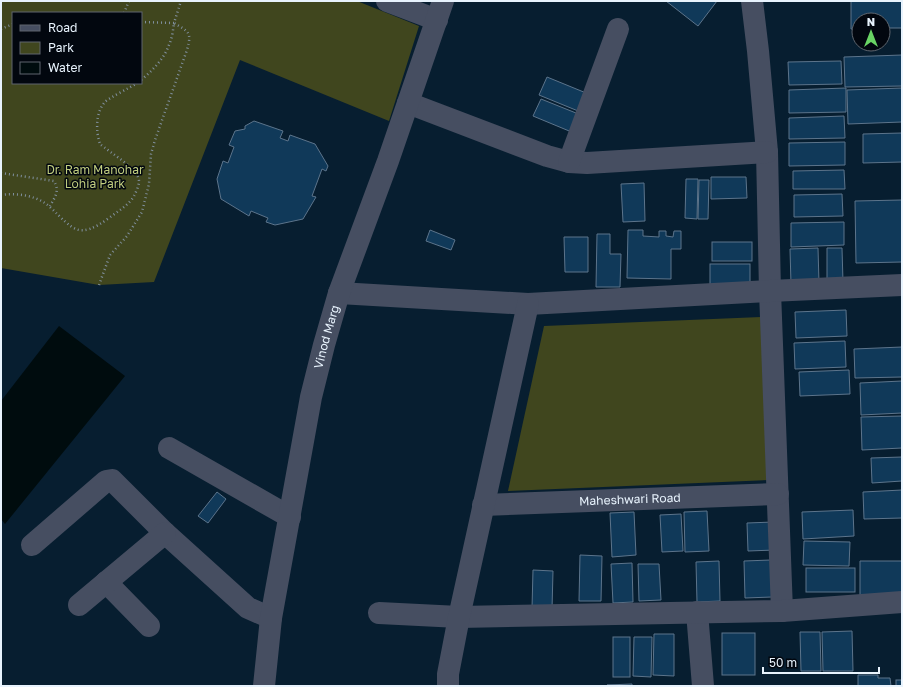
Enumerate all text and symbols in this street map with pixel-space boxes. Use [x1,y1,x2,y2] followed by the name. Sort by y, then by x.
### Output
[12,12,142,84] legend
[851,12,891,52] north arrow
[867,15,875,28] text: N
[48,20,77,35] text: Road
[48,40,74,55] text: Park
[48,60,82,75] text: Water
[46,162,144,191] park label: Dr. Ram Manohar Lohia Park
[310,303,342,370] street label: Vinod Marg
[579,490,681,508] street label: Maheshwari Road
[763,649,879,675] scale bar
[769,655,797,670] text: 50 m

